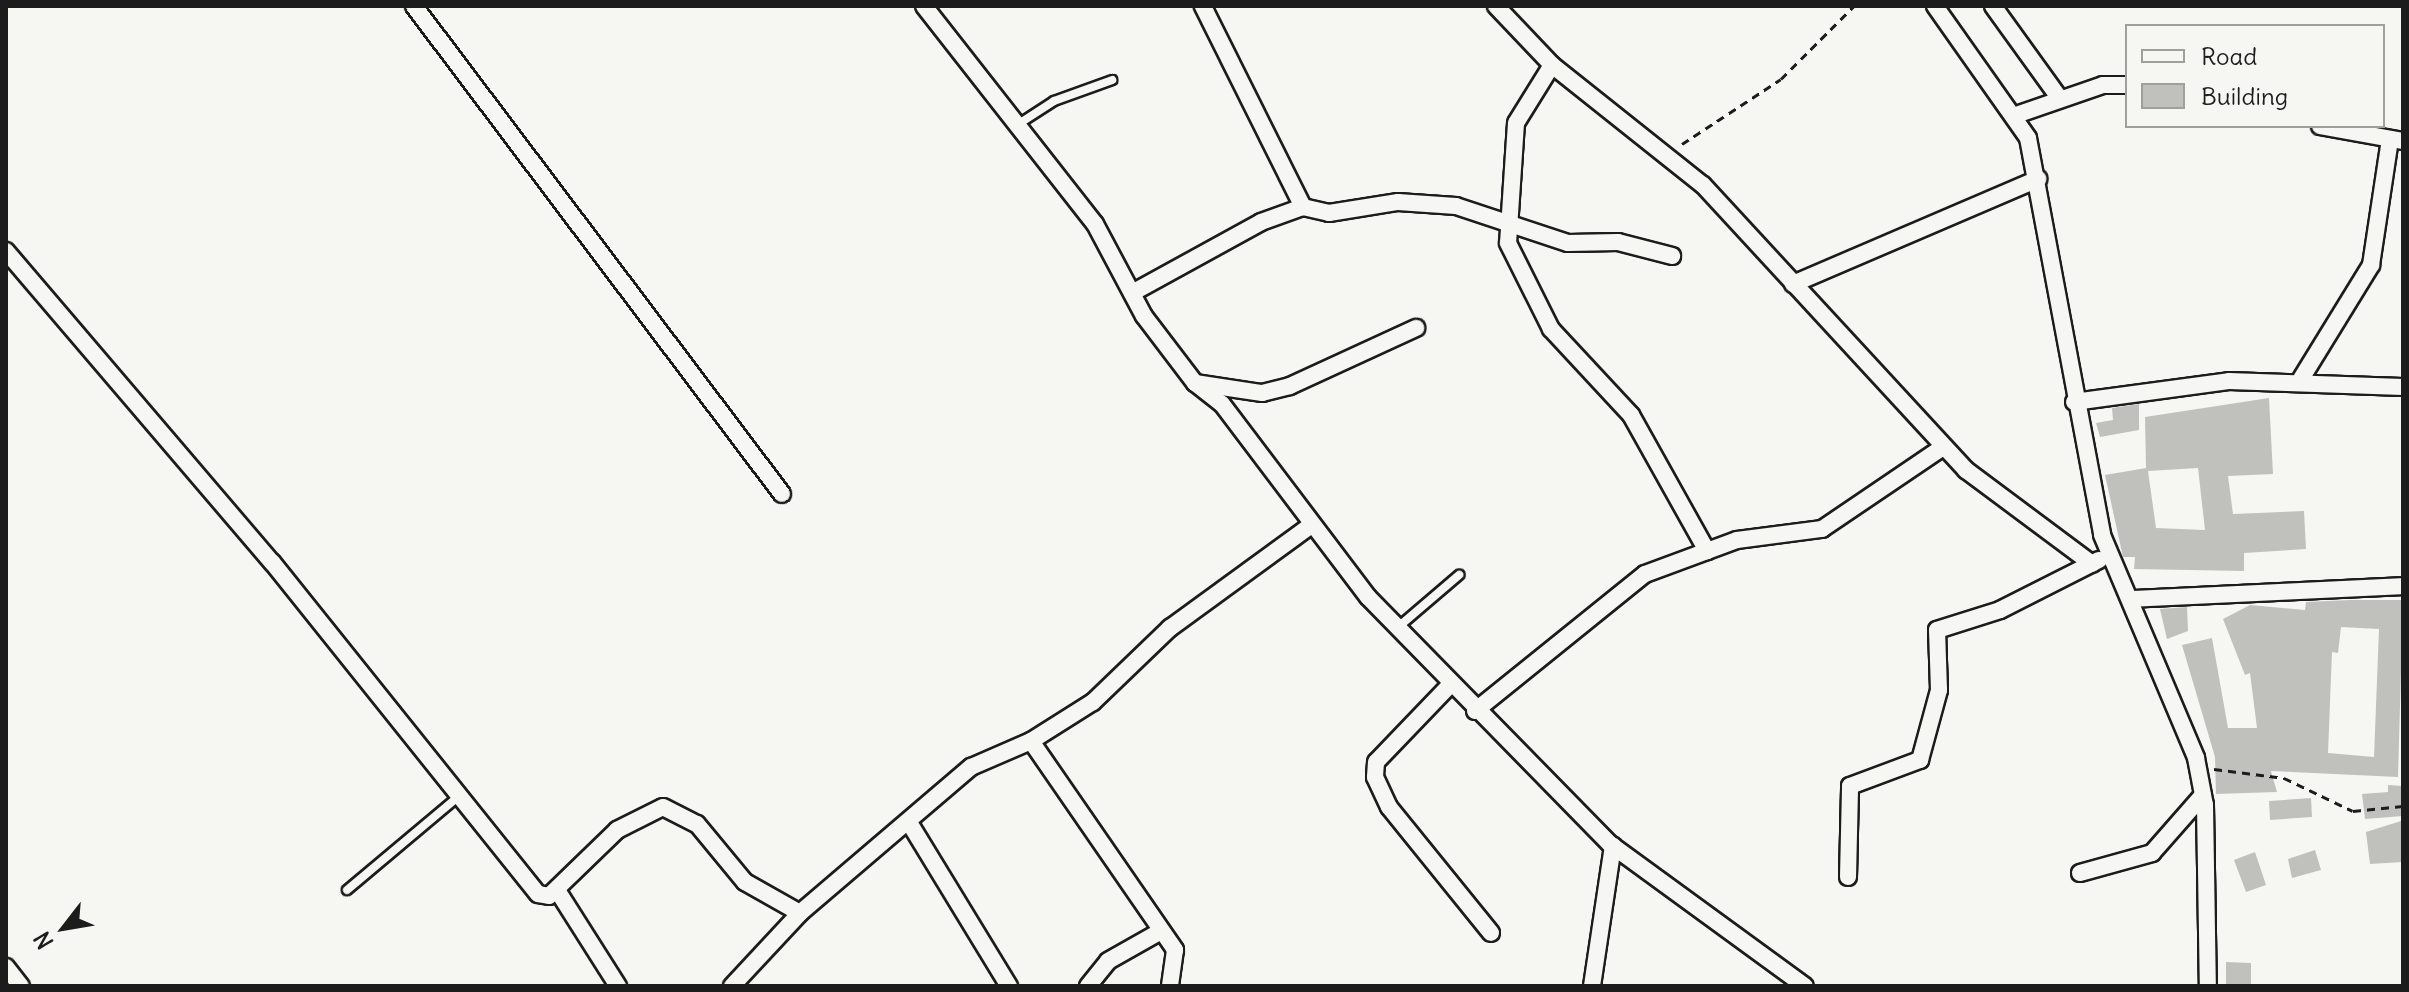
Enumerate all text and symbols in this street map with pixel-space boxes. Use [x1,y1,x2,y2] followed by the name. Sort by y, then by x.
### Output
[2125,24,2385,128] legend
[2201,41,2257,71] text: Road
[2201,81,2288,111] text: Building
[24,888,104,968] north arrow
[28,927,59,954] text: N

